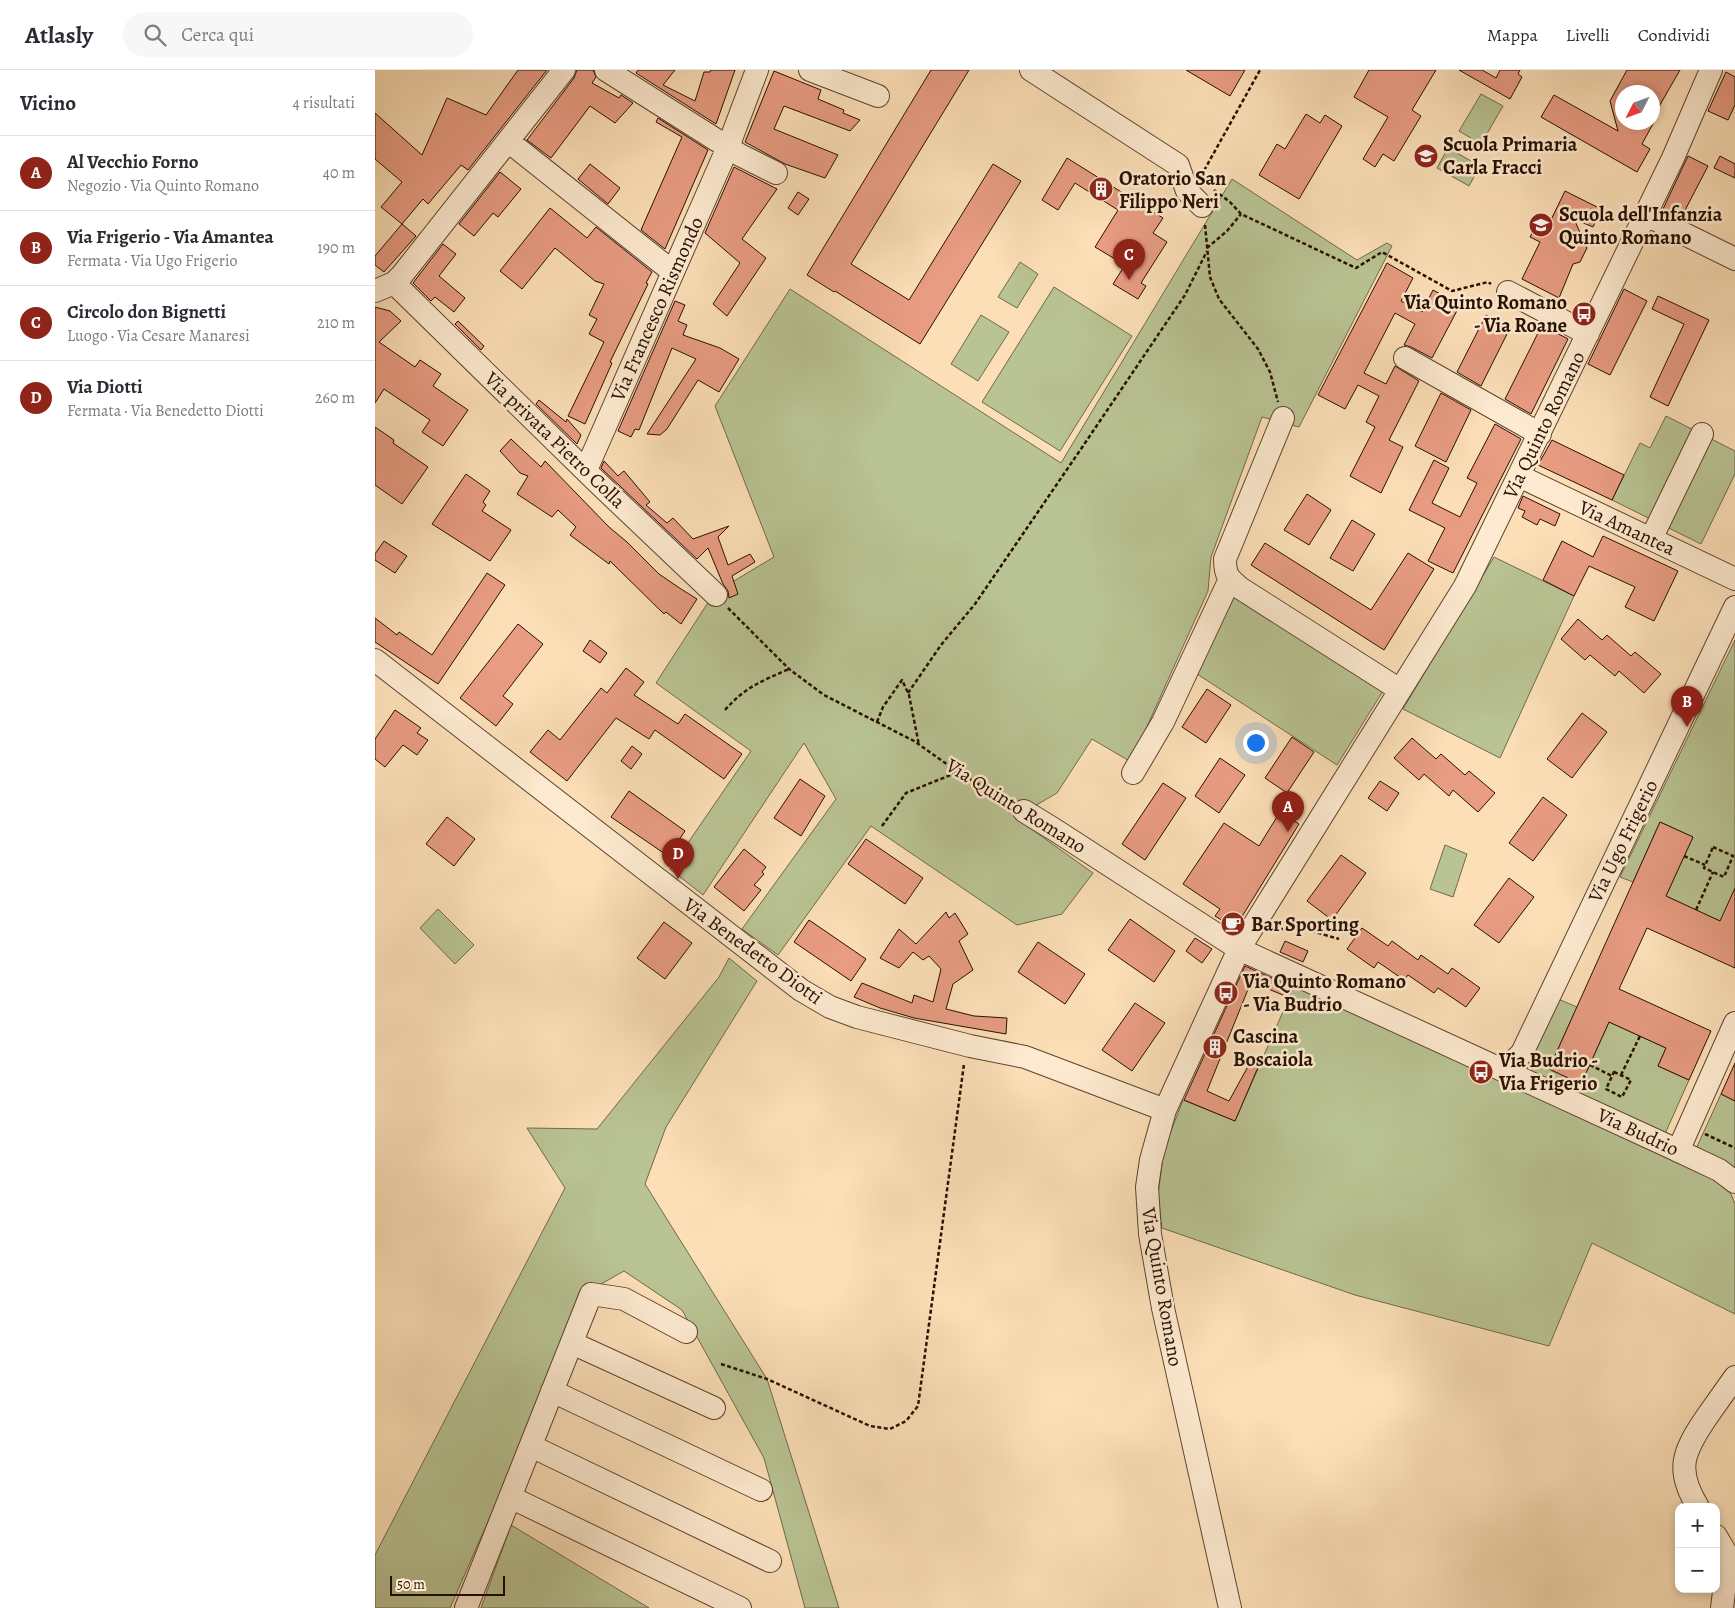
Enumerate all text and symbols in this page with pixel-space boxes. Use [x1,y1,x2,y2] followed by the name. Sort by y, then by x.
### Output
[123,12,473,57] search box
[25,19,93,51] text: Atlasly
[141,21,169,49] icon: search
[181,22,254,48] text: Cerca qui
[1487,23,1538,47] text: Mappa
[1566,23,1610,47] text: Livelli
[1638,23,1710,47] text: Condividi
[1615,85,1660,130] north arrow
[20,89,76,117] text: Vicino
[292,92,355,114] text: 4 risultati
[1443,131,1578,181] place label: Scuola Primaria Carla Fracci
[1413,143,1439,169] school or university icon: Scuola Primaria Carla Fracci
[67,149,199,175] text: Al Vecchio Forno
[31,162,41,184] text: A
[323,162,355,184] text: 40 m
[1119,165,1226,215] place label: Oratorio San Filippo Neri
[67,175,259,197] text: Negozio · Via Quinto Romano
[1088,176,1114,202] building icon: Oratorio San Filippo Neri
[1559,201,1723,251] place label: Scuola dell'Infanzia Quinto Romano
[1528,212,1554,238] school or university icon: Scuola dell'Infanzia Quinto Romano
[604,213,710,406] street label: Via Francesco Rismondo
[67,224,274,250] text: Via Frigerio - Via Amantea
[31,237,41,259] text: B
[317,237,355,259] text: 190 m
[1113,239,1145,280] pin: C
[67,250,237,272] text: Fermata · Via Ugo Frigerio
[1403,289,1567,339] place label: Via Quinto Romano - Via Roane
[67,299,226,325] text: Circolo don Bignetti
[1571,301,1597,327] bus stop icon: Via Quinto Romano - Via Roane
[31,312,41,334] text: C
[317,312,355,334] text: 210 m
[67,325,250,347] text: Luogo · Via Cesare Manaresi
[1496,347,1591,504] street label: Via Quinto Romano
[478,365,632,515] street label: Via privata Pietro Colla
[67,374,143,400] text: Via Diotti
[30,387,42,409] text: D
[315,387,355,409] text: 260 m
[67,400,264,422] text: Fermata · Via Benedetto Diotti
[1574,493,1680,562] street label: Via Amantea
[1671,686,1703,727] pin: B
[1243,730,1269,756] your location
[940,751,1091,860] street label: Via Quinto Romano
[1581,775,1664,908] street label: Via Ugo Frigerio
[1272,791,1304,832] pin: A
[662,838,694,879] pin: D
[677,891,828,1011] street label: Via Benedetto Diotti
[1220,911,1246,937] cafe icon: Bar Sporting
[1251,911,1360,938] place label: Bar Sporting
[1242,968,1406,1018] place label: Via Quinto Romano - Via Budrio
[1213,980,1239,1006] bus stop icon: Via Quinto Romano - Via Budrio
[1233,1023,1313,1073] place label: Cascina Boscaiola
[1202,1034,1228,1060] building icon: Cascina Boscaiola
[1498,1047,1598,1097] place label: Via Budrio - Via Frigerio
[1468,1059,1494,1085] bus stop icon: Via Budrio - Via Frigerio
[1592,1101,1683,1163] street label: Via Budrio
[1135,1205,1189,1368] street label: Via Quinto Romano
[1675,1503,1720,1593] map controls
[1675,1503,1720,1548] button: +
[1675,1548,1720,1593] button: −
[390,1573,505,1596] scale bar
[397,1575,425,1594] text: 50 m

